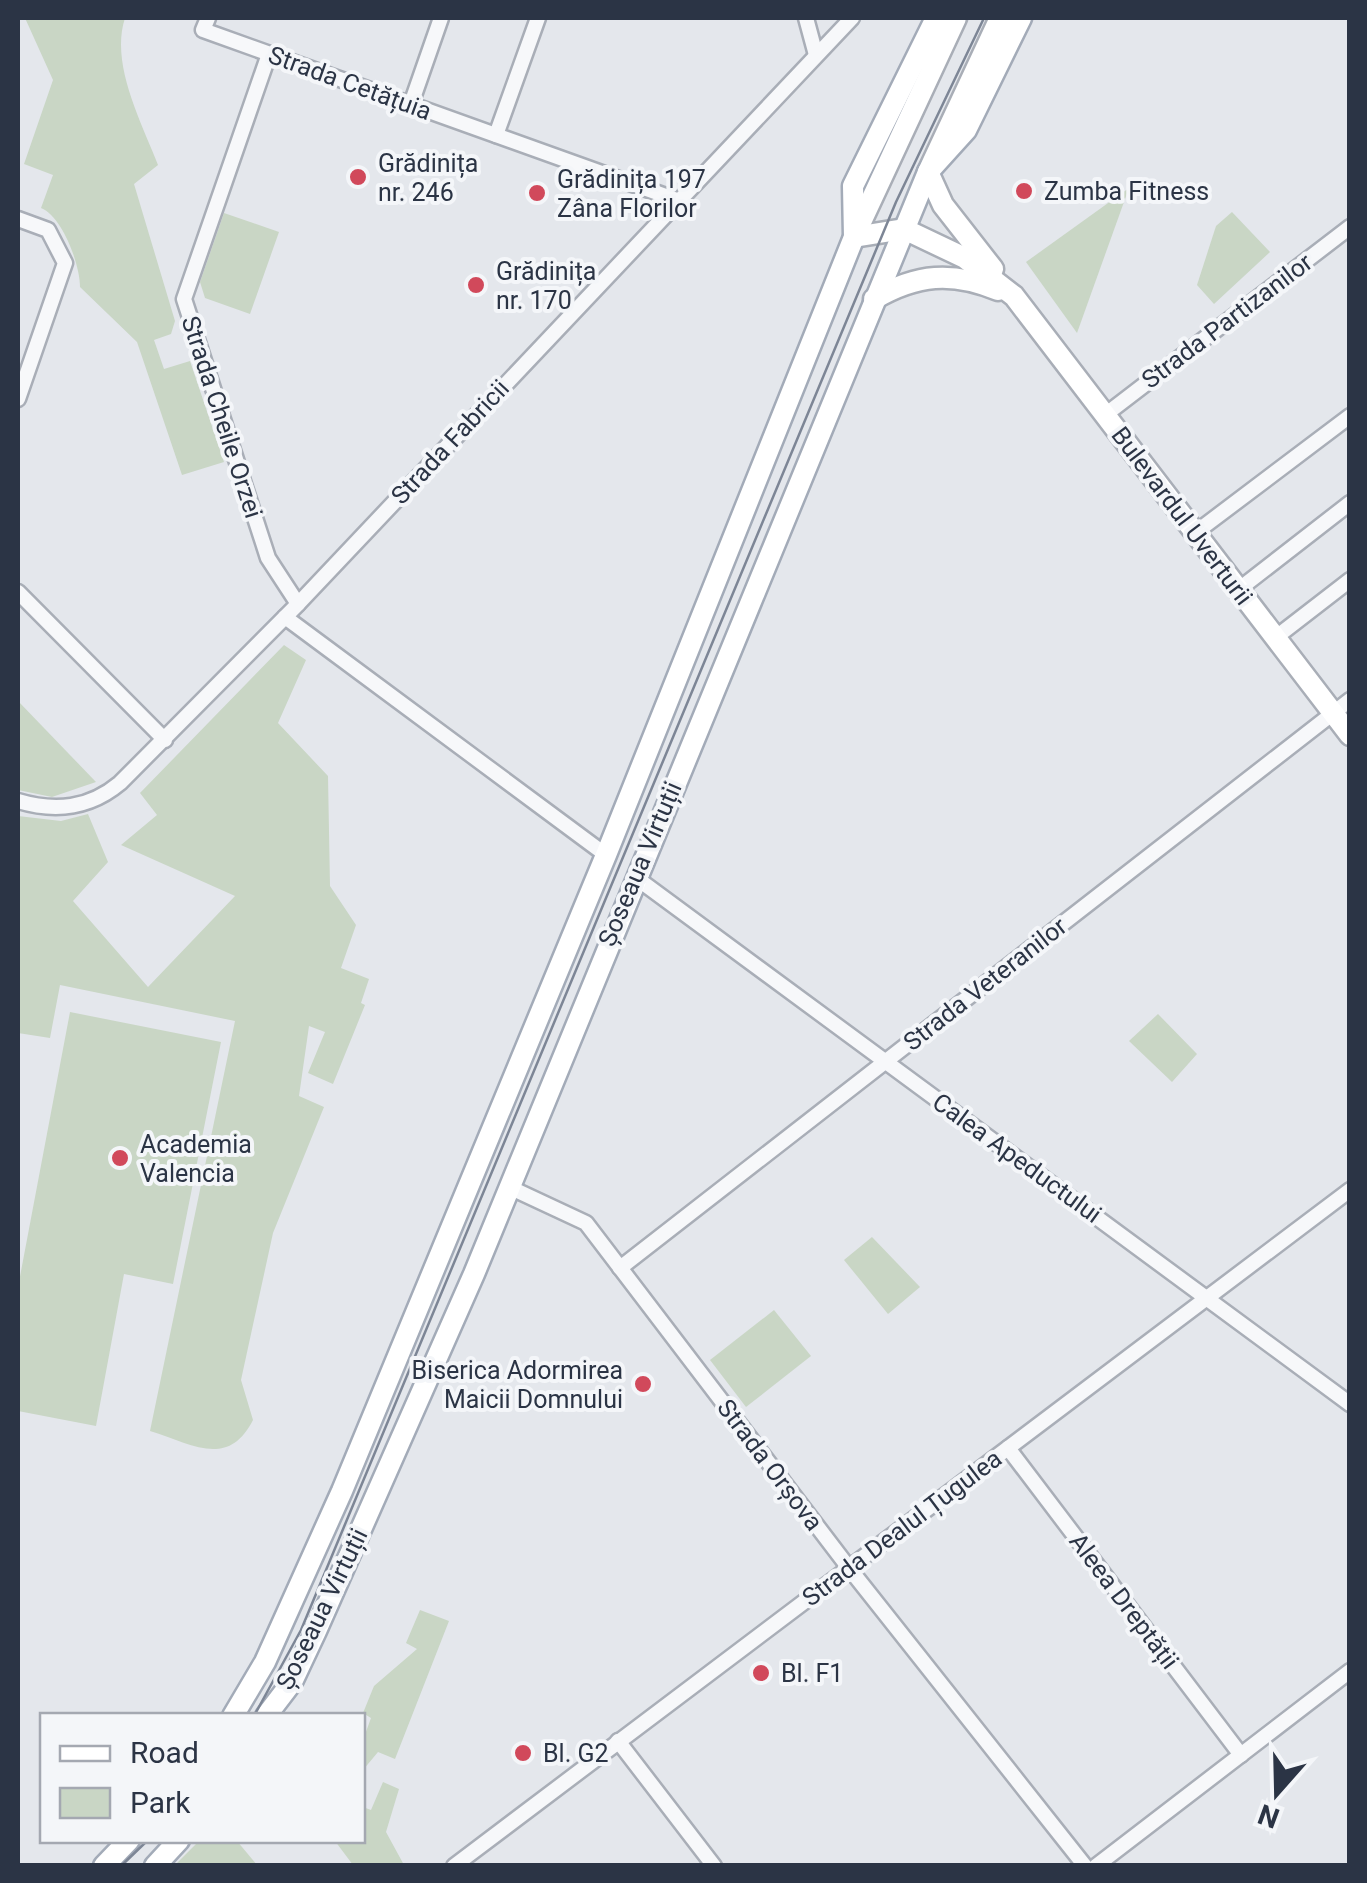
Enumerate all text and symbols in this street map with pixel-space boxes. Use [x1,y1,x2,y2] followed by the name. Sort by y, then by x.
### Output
[264,40,436,127] street label: Strada Cetățuia
[378,149,478,207] place label: Grădinița nr. 246
[557,165,706,223] place label: Grădinița 197 Zâna Florilor
[347,166,369,188] marker: Grădinița nr. 246
[1044,177,1209,206] place label: Zumba Fitness
[1013,180,1035,202] marker: Zumba Fitness
[526,182,548,204] marker: Grădinița 197 Zâna Florilor
[1136,247,1318,395] street label: Strada Partizanilor
[496,257,596,315] place label: Grădinița nr. 170
[465,274,487,296] marker: Grădinița nr. 170
[176,312,268,522] street label: Strada Cheile Orzei
[385,374,515,510] street label: Strada Fabricii
[1106,421,1258,611] street label: Bulevardul Uverturii
[592,777,689,951] street label: Șoseaua Virtuții
[898,911,1073,1057] street label: Strada Veteranilor
[927,1087,1107,1229] street label: Calea Apeductului
[140,1130,252,1188] place label: Academia Valencia
[109,1147,131,1169] marker: Academia Valencia
[412,1356,623,1414] place label: Biserica Adormirea Maicii Domnului
[632,1373,654,1395] marker: Biserica Adormirea Maicii Domnului
[710,1394,829,1537] street label: Strada Orșova
[797,1444,1008,1613] street label: Strada Dealul Țugulea
[270,1524,374,1695] street label: Șoseaua Virtuții
[1063,1527,1185,1675] street label: Aleea Dreptății
[781,1659,843,1688] place label: Bl. F1
[750,1662,772,1684] marker: Bl. F1
[40,1713,365,1843] legend
[130,1735,199,1770] text: Road
[543,1739,609,1768] place label: Bl. G2
[512,1742,534,1764] marker: Bl. G2
[1227,1743,1327,1843] north arrow
[130,1785,191,1820] text: Park
[1254,1797,1284,1835] text: N

